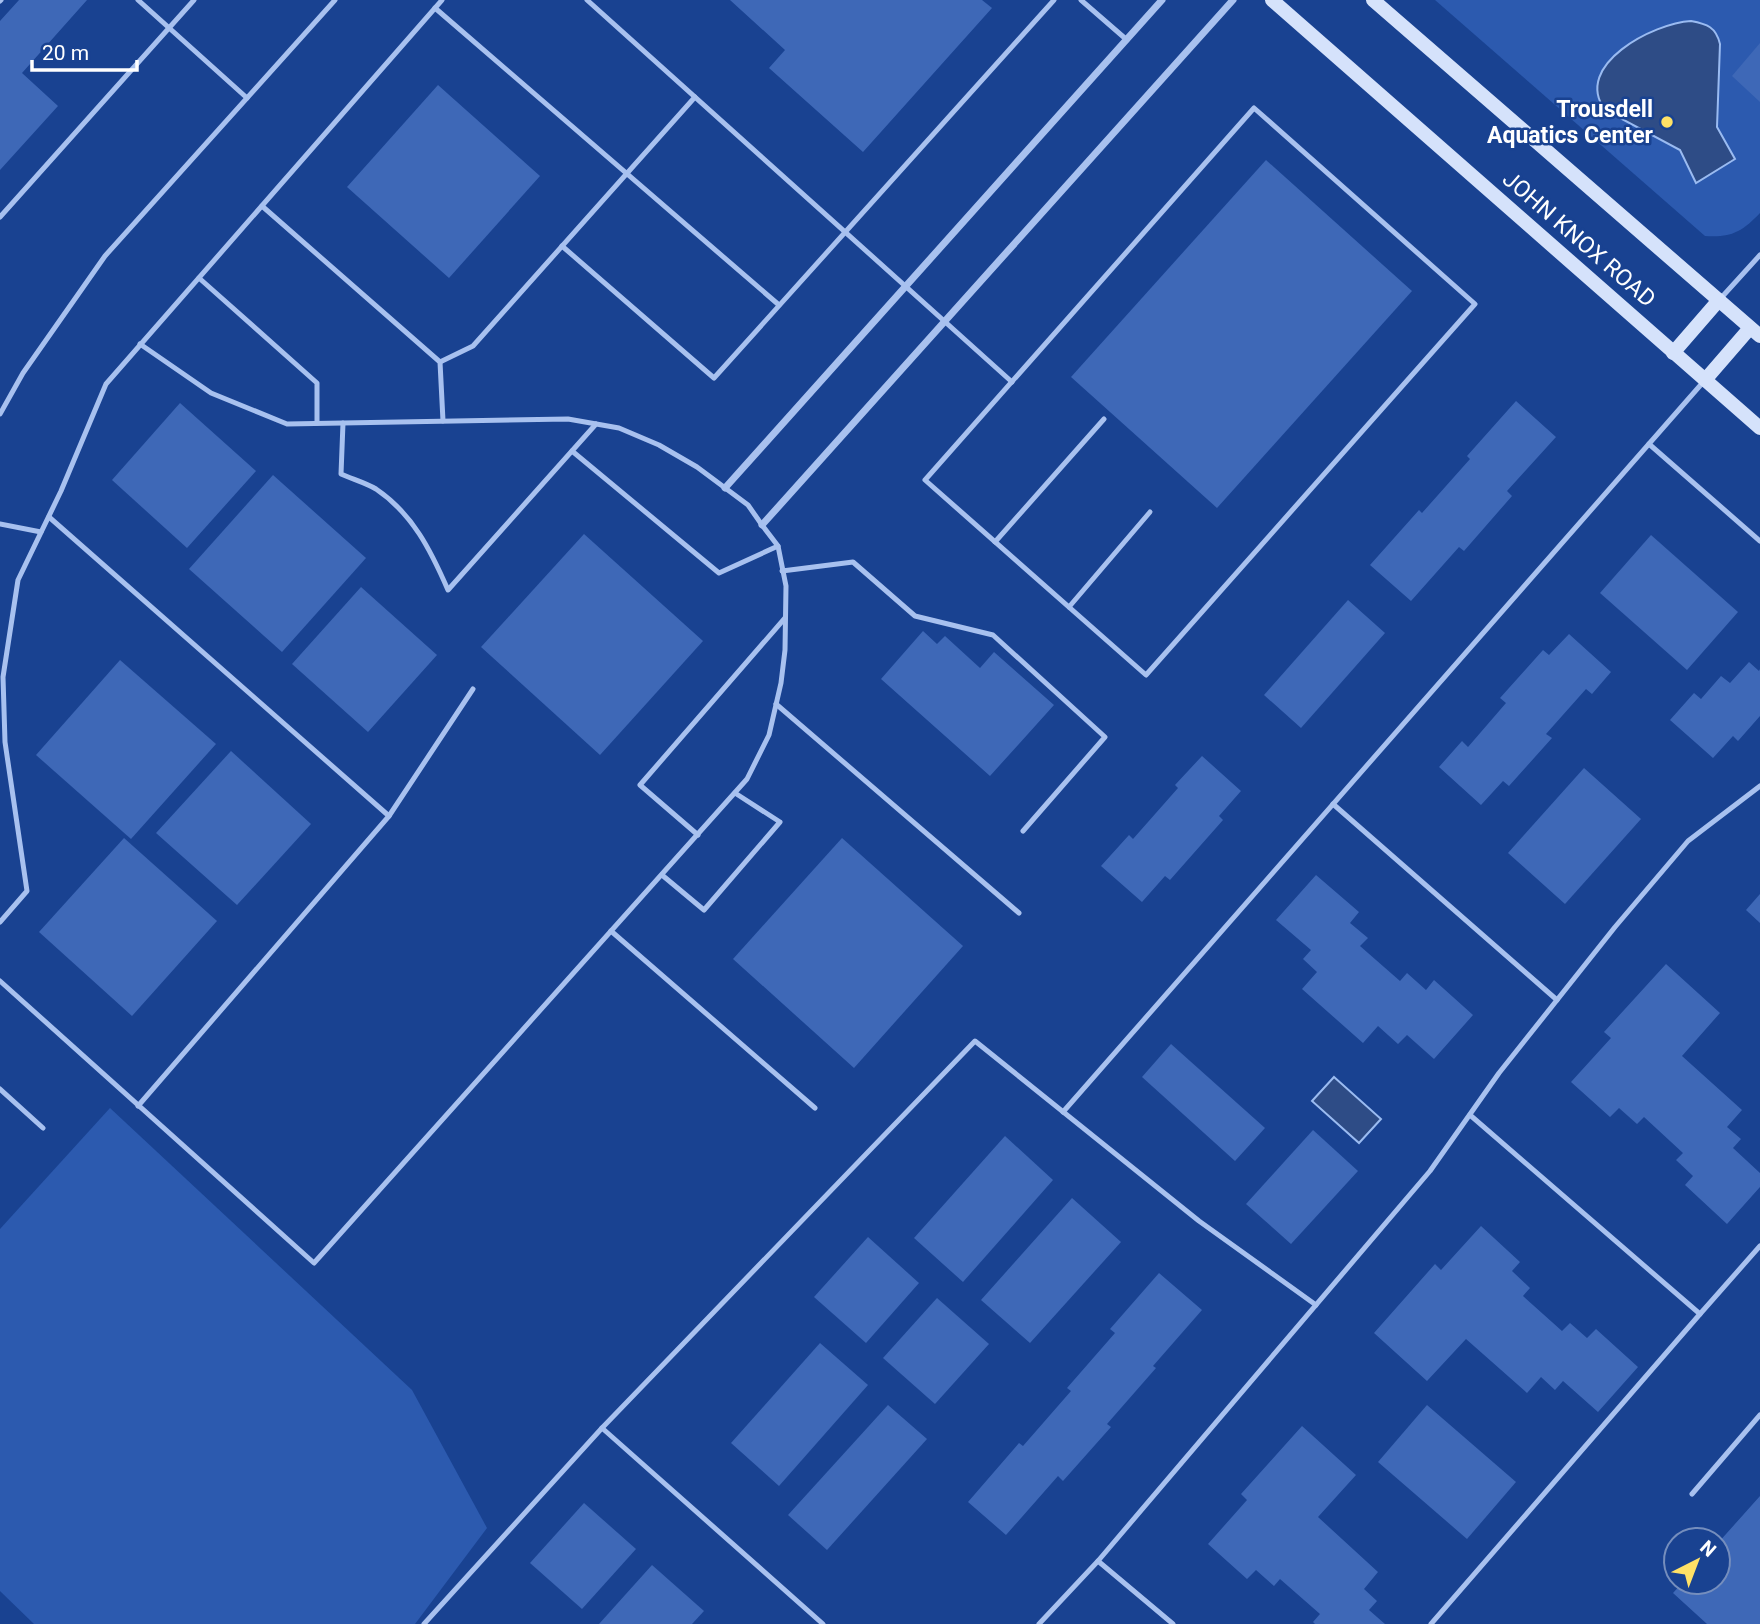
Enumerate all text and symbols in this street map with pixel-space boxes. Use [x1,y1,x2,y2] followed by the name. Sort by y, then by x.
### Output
[32,28,136,72] scale bar
[42,41,89,65] text: 20 m
[1487,96,1654,149] place label: Trousdell Aquatics Center
[1659,114,1675,130] marker: Trousdell Aquatics Center
[1497,165,1661,313] street label: JOHN KNOX ROAD
[1662,1526,1732,1596] north arrow
[1695,1536,1721,1562] text: N

